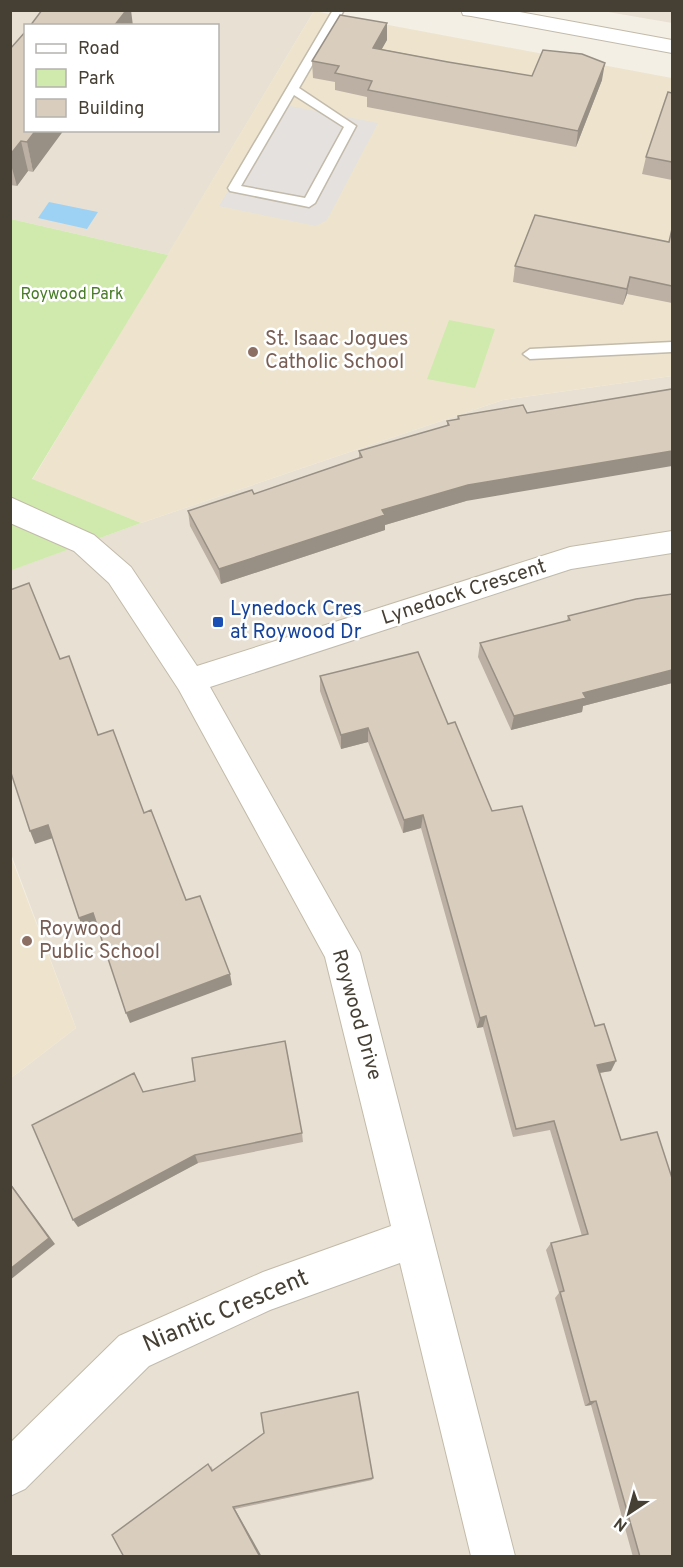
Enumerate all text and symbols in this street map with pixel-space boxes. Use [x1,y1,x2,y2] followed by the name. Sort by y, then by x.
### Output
[24,24,219,132] legend
[78,38,120,61] text: Road
[78,68,115,91] text: Park
[78,98,144,121] text: Building
[21,285,123,305] park label: Roywood Park
[265,327,408,376] place label: St. Isaac Jogues Catholic School
[246,345,260,359] marker: St. Isaac Jogues Catholic School
[378,554,550,632] street label: Lynedock Crescent
[230,597,362,646] place label: Lynedock Cres at Roywood Dr
[211,615,225,629] marker: Lynedock Cres at Roywood Dr
[39,917,160,966] place label: Roywood Public School
[20,934,34,948] marker: Roywood Public School
[325,947,387,1083] street label: Roywood Drive
[139,1264,313,1360] street label: Niantic Crescent
[599,1483,659,1543] north arrow
[611,1512,632,1535] text: N

